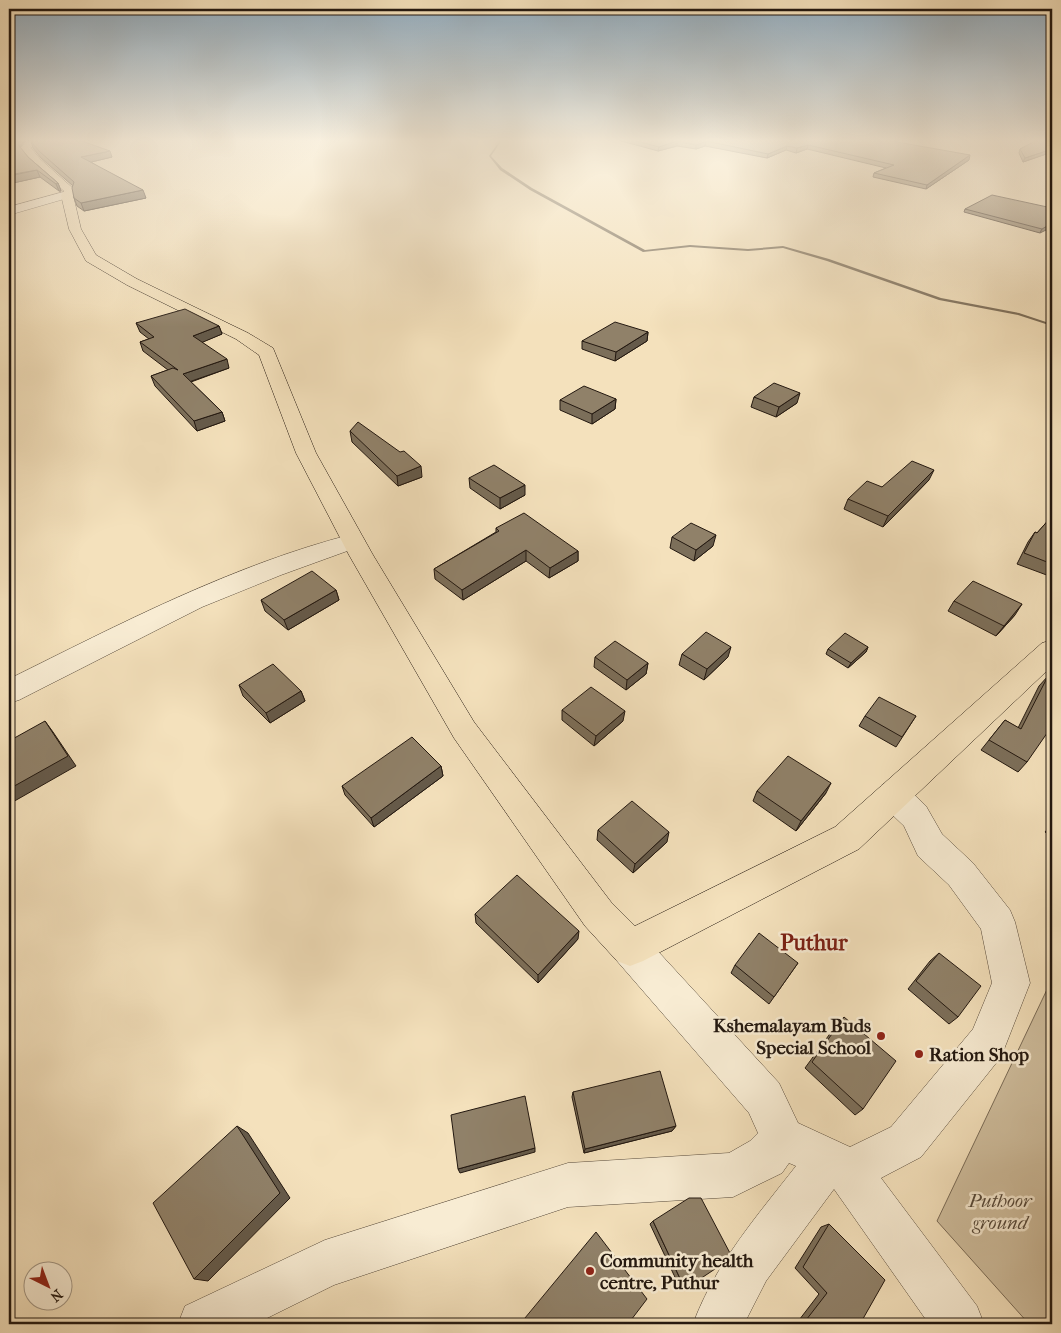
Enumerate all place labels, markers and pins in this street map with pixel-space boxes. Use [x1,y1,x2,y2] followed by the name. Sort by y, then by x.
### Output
[713,1015,872,1059] place label: Kshemalayam Buds Special School
[875,1030,887,1042] marker: Kshemalayam Buds Special School
[929,1044,1029,1066] place label: Ration Shop
[913,1048,925,1060] marker: Ration Shop
[600,1250,754,1294] place label: Community health centre, Puthur
[584,1265,596,1277] marker: Community health centre, Puthur

